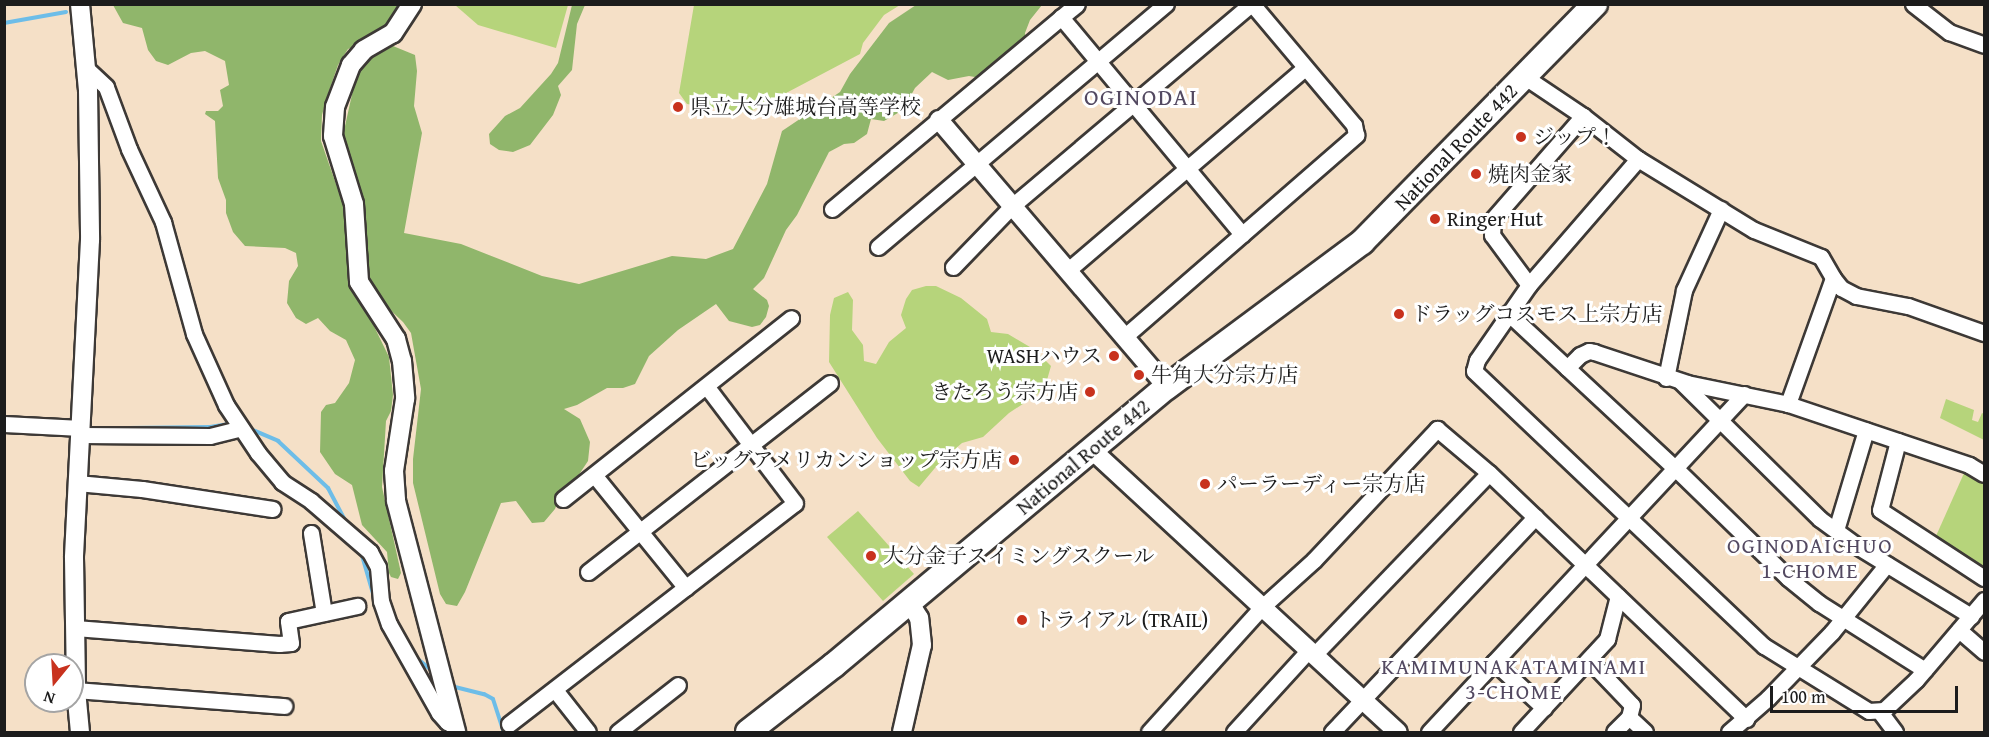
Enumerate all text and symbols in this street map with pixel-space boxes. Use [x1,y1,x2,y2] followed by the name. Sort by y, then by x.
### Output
[1389,78,1523,216] street label: National Route 442
[1084,83,1198,111] district label: OGINODAI
[690,94,921,120] place label: 県立大分雄城台高等学校
[671,100,685,114] marker: 県立大分雄城台高等学校
[1533,124,1617,150] place label: ジップ！
[1514,130,1528,144] marker: ジップ！
[1488,161,1572,187] place label: 焼肉金家
[1469,167,1483,181] marker: 焼肉金家
[1447,206,1543,232] place label: Ringer Hut
[1428,212,1442,226] marker: Ringer Hut
[1411,301,1663,327] place label: ドラッグコスモス上宗方店
[1392,307,1406,321] marker: ドラッグコスモス上宗方店
[986,343,1102,369] place label: WASHハウス
[1107,349,1121,363] marker: WASHハウス
[1151,362,1298,388] place label: 牛角大分宗方店
[1132,368,1146,382] marker: 牛角大分宗方店
[931,379,1078,405] place label: きたろう宗方店
[1083,385,1097,399] marker: きたろう宗方店
[1011,394,1155,520] street label: National Route 442
[687,447,1002,473] place label: ビッグアメリカンショップ宗方店
[1007,453,1021,467] marker: ビッグアメリカンショップ宗方店
[1217,471,1427,497] place label: パーラーディー宗方店
[1198,477,1212,491] marker: パーラーディー宗方店
[1727,532,1893,584] district label: OGINODAICHUO 1-CHOME
[883,543,1156,569] place label: 大分金子スイミングスクール
[864,549,878,563] marker: 大分金子スイミングスクール
[1034,607,1210,633] place label: トライアル (TRAIL)
[1015,613,1029,627] marker: トライアル (TRAIL)
[24,653,84,713] north arrow
[1381,653,1647,704] district label: KAMIMUNAKATAMINAMI 3-CHOME
[1773,674,1960,712] scale bar
[1781,683,1826,710] text: 100 m
[40,685,58,711] text: N

